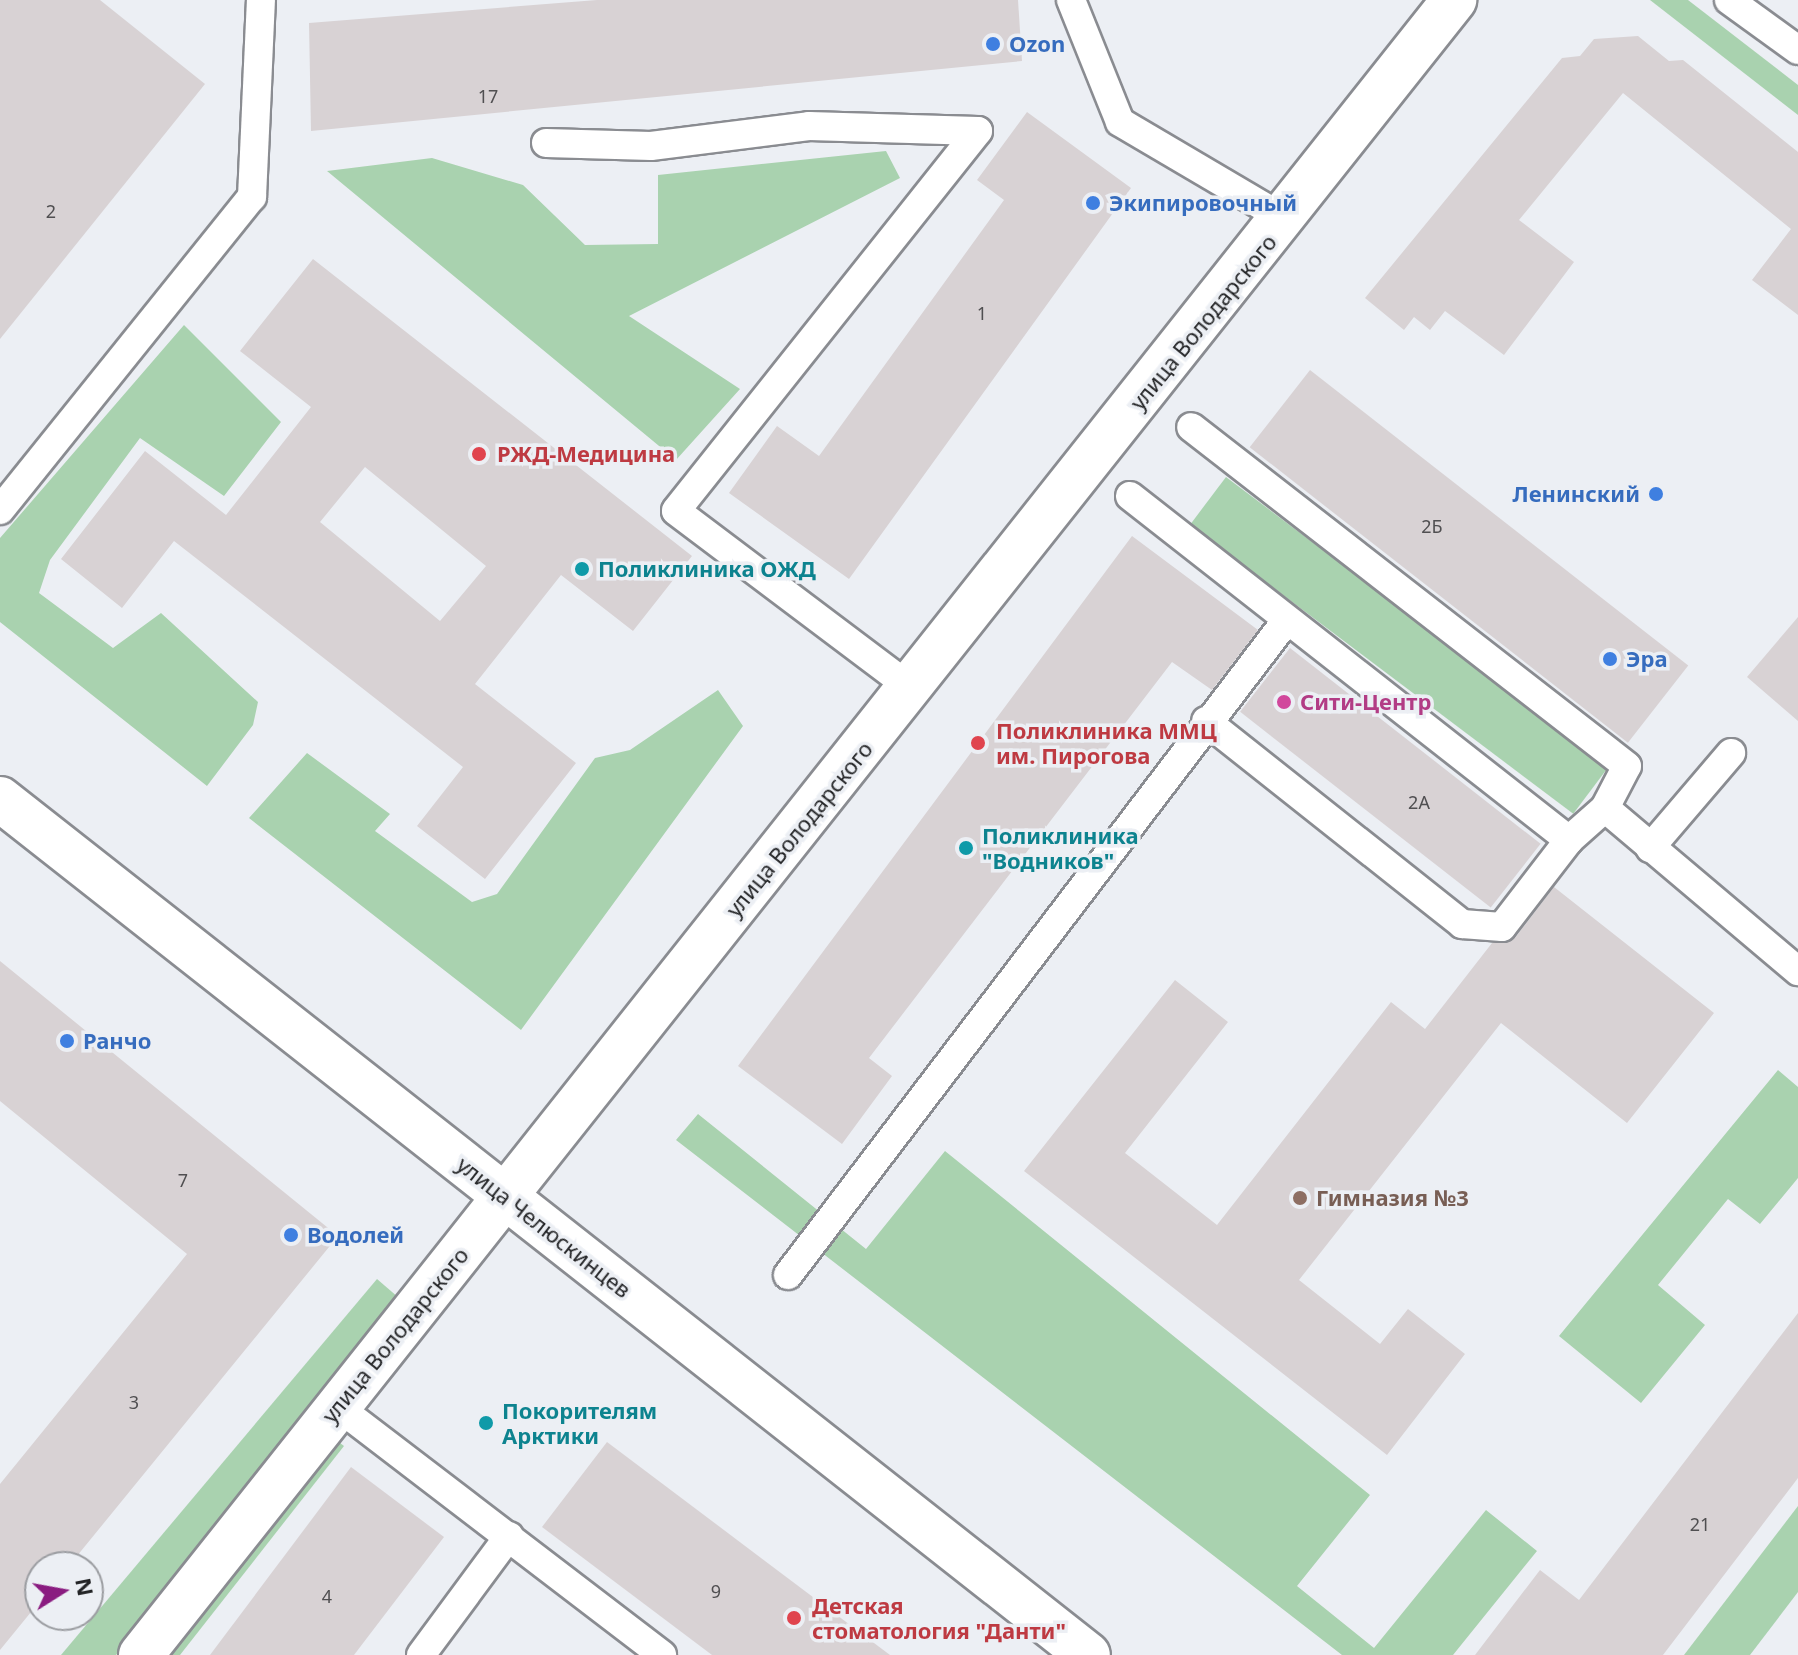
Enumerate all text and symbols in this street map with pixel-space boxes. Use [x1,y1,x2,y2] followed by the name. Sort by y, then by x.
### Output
[1009,31,1065,57] place label: Ozon
[984,35,1002,53] marker: Ozon
[478,85,498,107] house number: 17
[1109,190,1297,216] place label: Экипировочный
[1084,194,1102,212] marker: Экипировочный
[46,200,56,222] house number: 2
[1124,229,1282,415] street label: улица Володарского
[977,302,987,324] house number: 1
[497,441,675,467] place label: РЖД-Медицина
[468,443,490,465] marker: РЖД-Медицина
[1513,481,1640,507] place label: Ленинский
[1647,485,1665,503] marker: Ленинский
[1421,515,1443,537] house number: 2Б
[598,556,816,582] place label: Поликлиника ОЖД
[573,560,591,578] marker: Поликлиника ОЖД
[1626,646,1668,672] place label: Эра
[1601,650,1619,668] marker: Эра
[1300,689,1431,715] place label: Сити-Центр
[1275,693,1293,711] marker: Сити-Центр
[996,717,1217,768] place label: Поликлиника ММЦ им. Пирогова
[967,732,989,754] marker: Поликлиника ММЦ им. Пирогова
[720,736,878,922] street label: улица Володарского
[1408,791,1430,813] house number: 2А
[982,822,1139,874] place label: Поликлиника "Водников"
[957,839,975,857] marker: Поликлиника "Водников"
[83,1028,151,1054] place label: Ранчо
[58,1032,76,1050] marker: Ранчо
[452,1151,636,1303] street label: улица Челюскинцев
[178,1169,188,1191] house number: 7
[1316,1185,1469,1211] place label: Гимназия №3
[1291,1189,1309,1207] marker: Гимназия №3
[307,1222,404,1248] place label: Водолей
[282,1226,300,1244] marker: Водолей
[316,1242,474,1428] street label: улица Володарского
[129,1391,139,1413] house number: 3
[502,1397,657,1448] place label: Покорителям Арктики
[477,1414,495,1432] marker: Покорителям Арктики
[1690,1513,1710,1535] house number: 21
[24,1551,104,1631] north arrow
[69,1575,102,1598] text: N
[711,1580,721,1602] house number: 9
[322,1585,332,1607] house number: 4
[812,1592,1066,1644] place label: Детская стоматология "Данти"
[783,1607,805,1629] marker: Детская стоматология "Данти"

